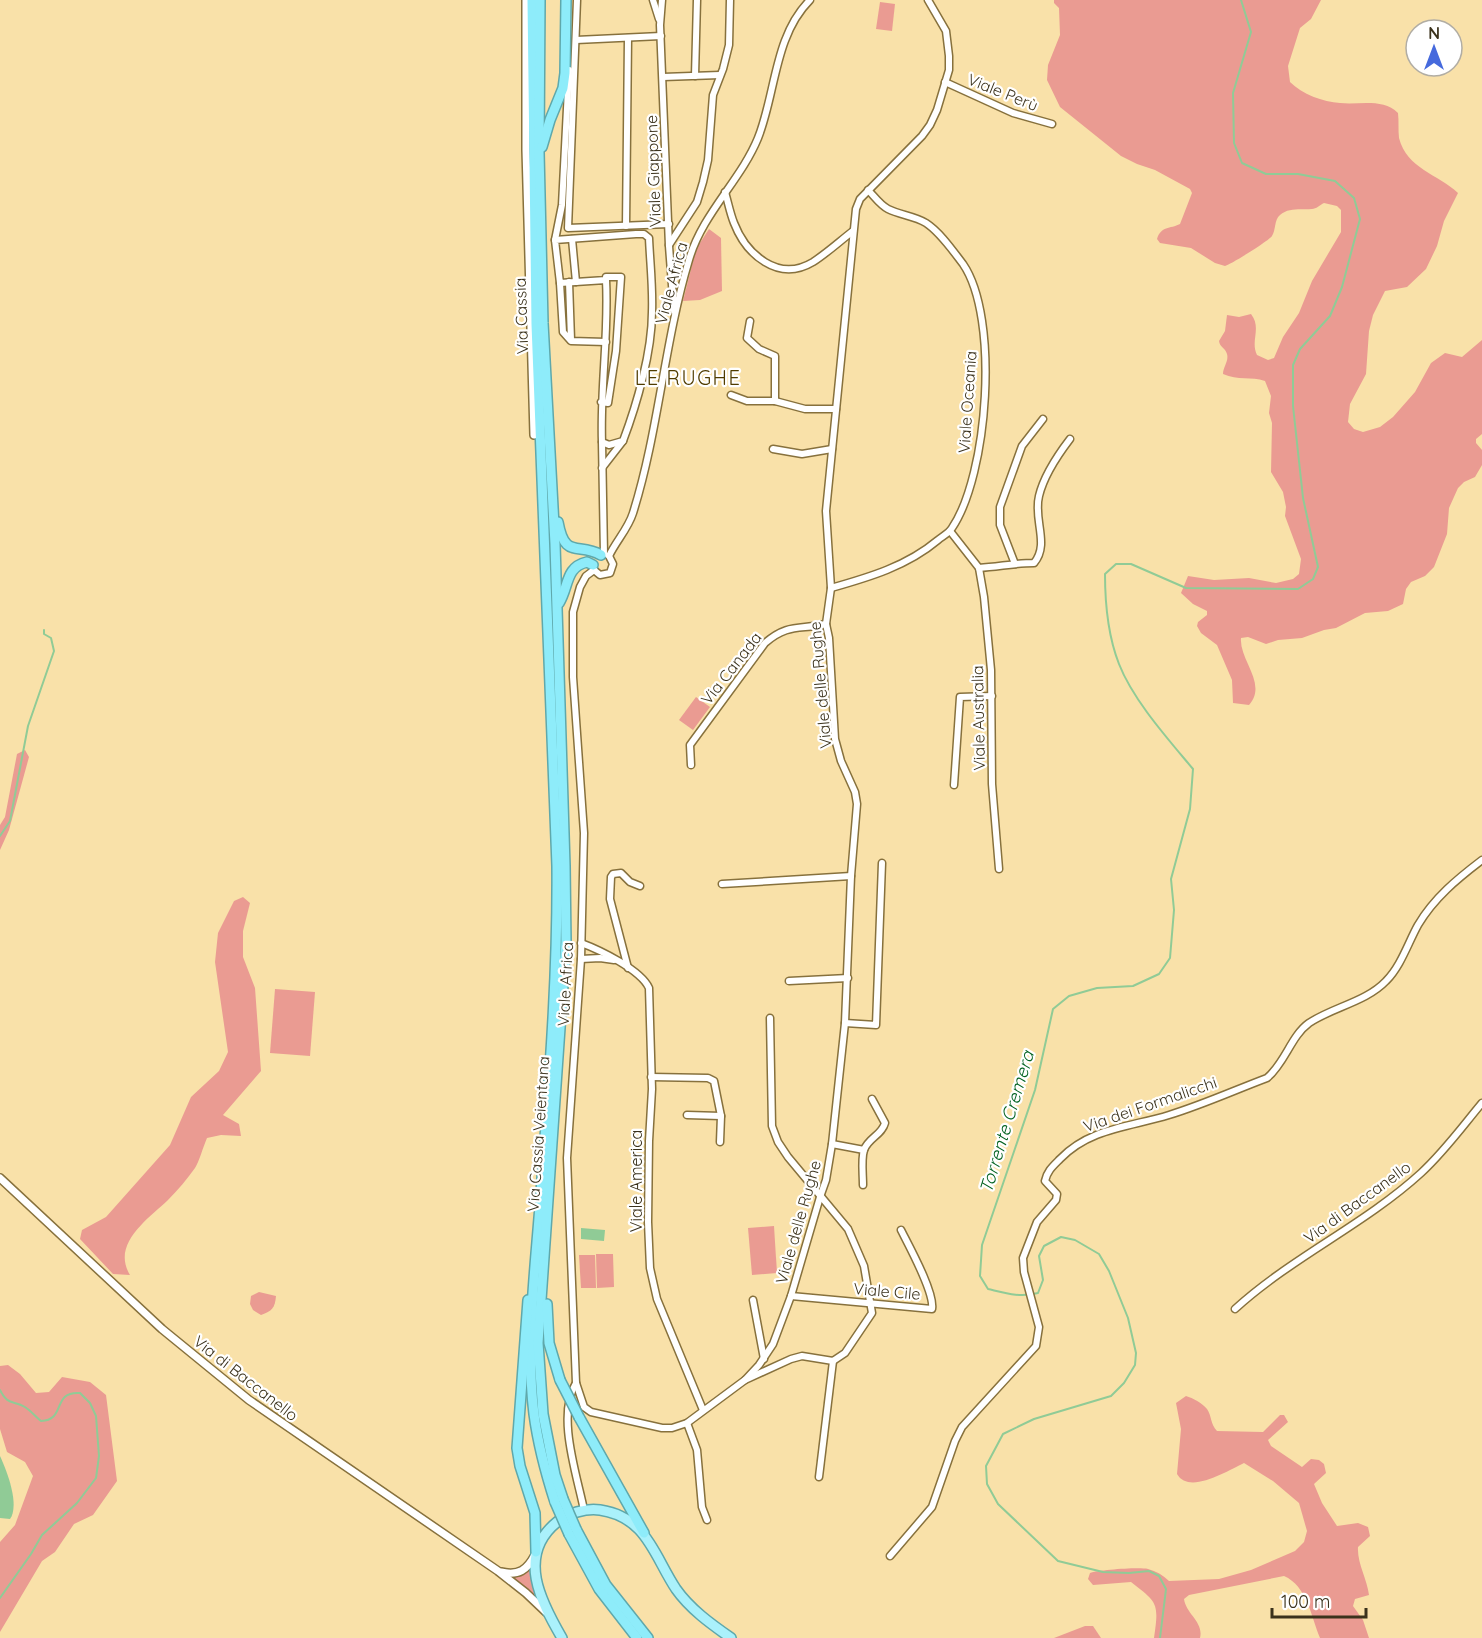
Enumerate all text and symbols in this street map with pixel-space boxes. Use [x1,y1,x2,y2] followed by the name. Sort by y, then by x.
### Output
[1404,18,1464,78] north arrow
[1428,23,1440,43] text: N
[965,69,1041,115] street label: Viale Perù
[641,115,665,227] street label: Viale Giappone
[650,240,692,326] street label: Viale Africa
[510,277,532,355] street label: Via Cassia
[953,350,981,454] street label: Viale Oceania
[635,365,741,390] district label: LE RUGHE
[804,621,836,749] street label: Viale delle Rughe
[696,628,766,708] street label: Via Canada
[967,665,989,771] street label: Viale Australia
[553,941,577,1027] street label: Viale Africa
[974,1047,1039,1196] water label: Torrente Cremera
[523,1056,553,1212] street label: Via Cassia Veientana
[1081,1072,1219,1136] street label: Via dei Formalicchi
[626,1130,646,1232] street label: Viale America
[1300,1157,1414,1247] street label: Via di Baccanello
[771,1158,825,1286] street label: Viale delle Rughe
[853,1278,921,1304] street label: Viale Cile
[190,1331,302,1425] street label: Via di Baccanello
[1272,1581,1366,1619] scale bar
[1281,1590,1330,1613] text: 100 m

